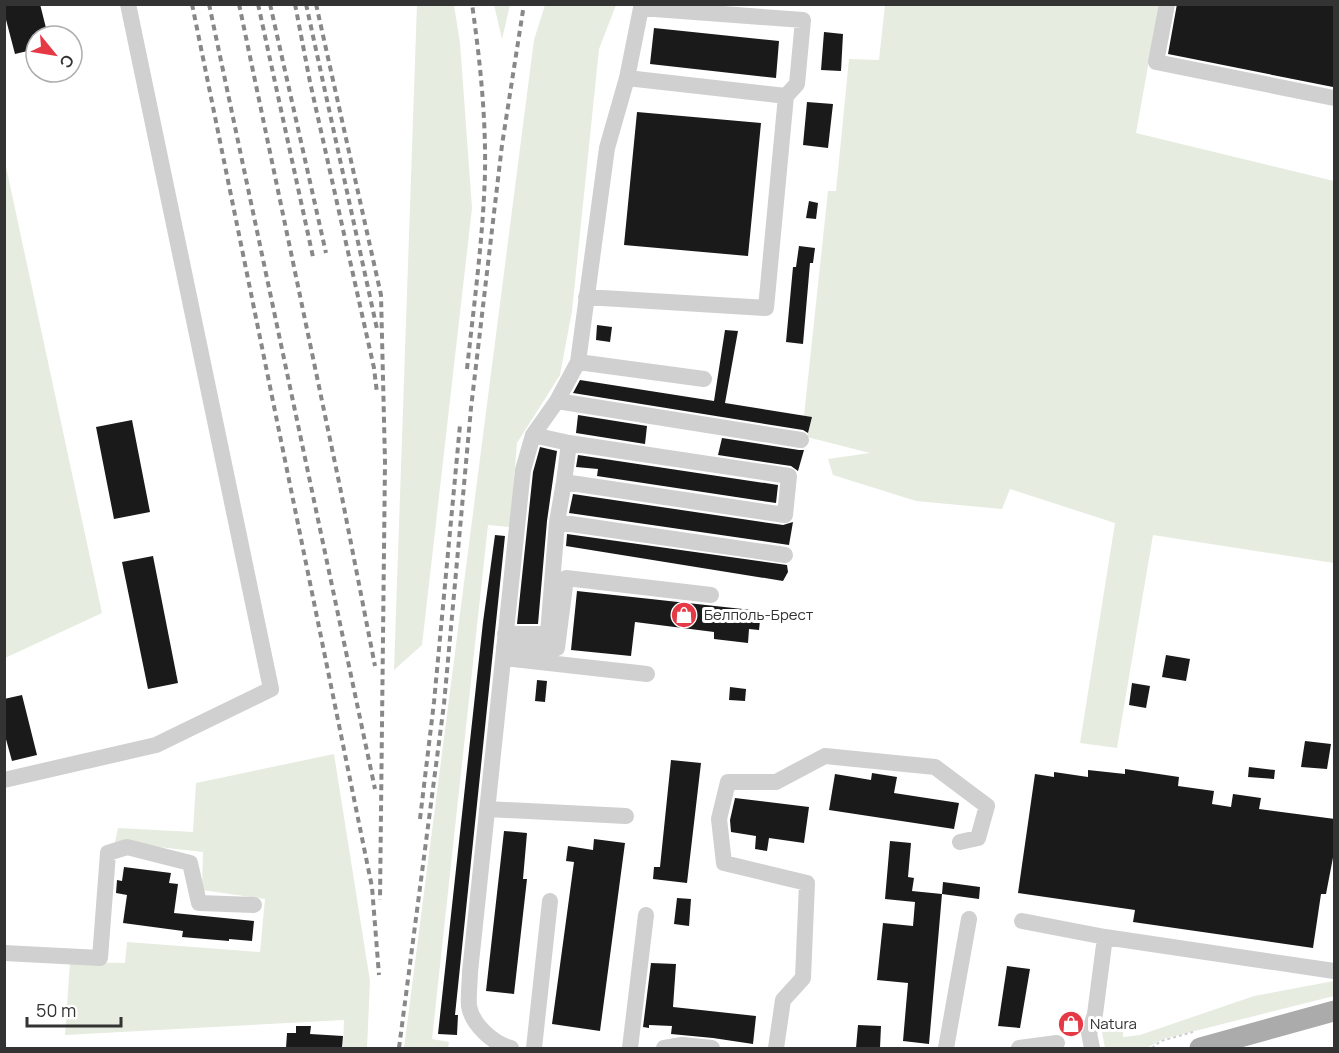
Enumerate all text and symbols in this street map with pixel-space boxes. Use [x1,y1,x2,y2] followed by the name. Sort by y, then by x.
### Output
[24,24,84,84] north arrow
[54,51,79,72] text: С
[669,600,699,630] shop icon: Белполь-Брест
[704,604,814,625] place label: Белполь-Брест
[27,990,122,1028] scale bar
[36,998,76,1022] text: 50 m
[1056,1009,1086,1039] shop icon: Natura
[1090,1013,1137,1034] place label: Natura

